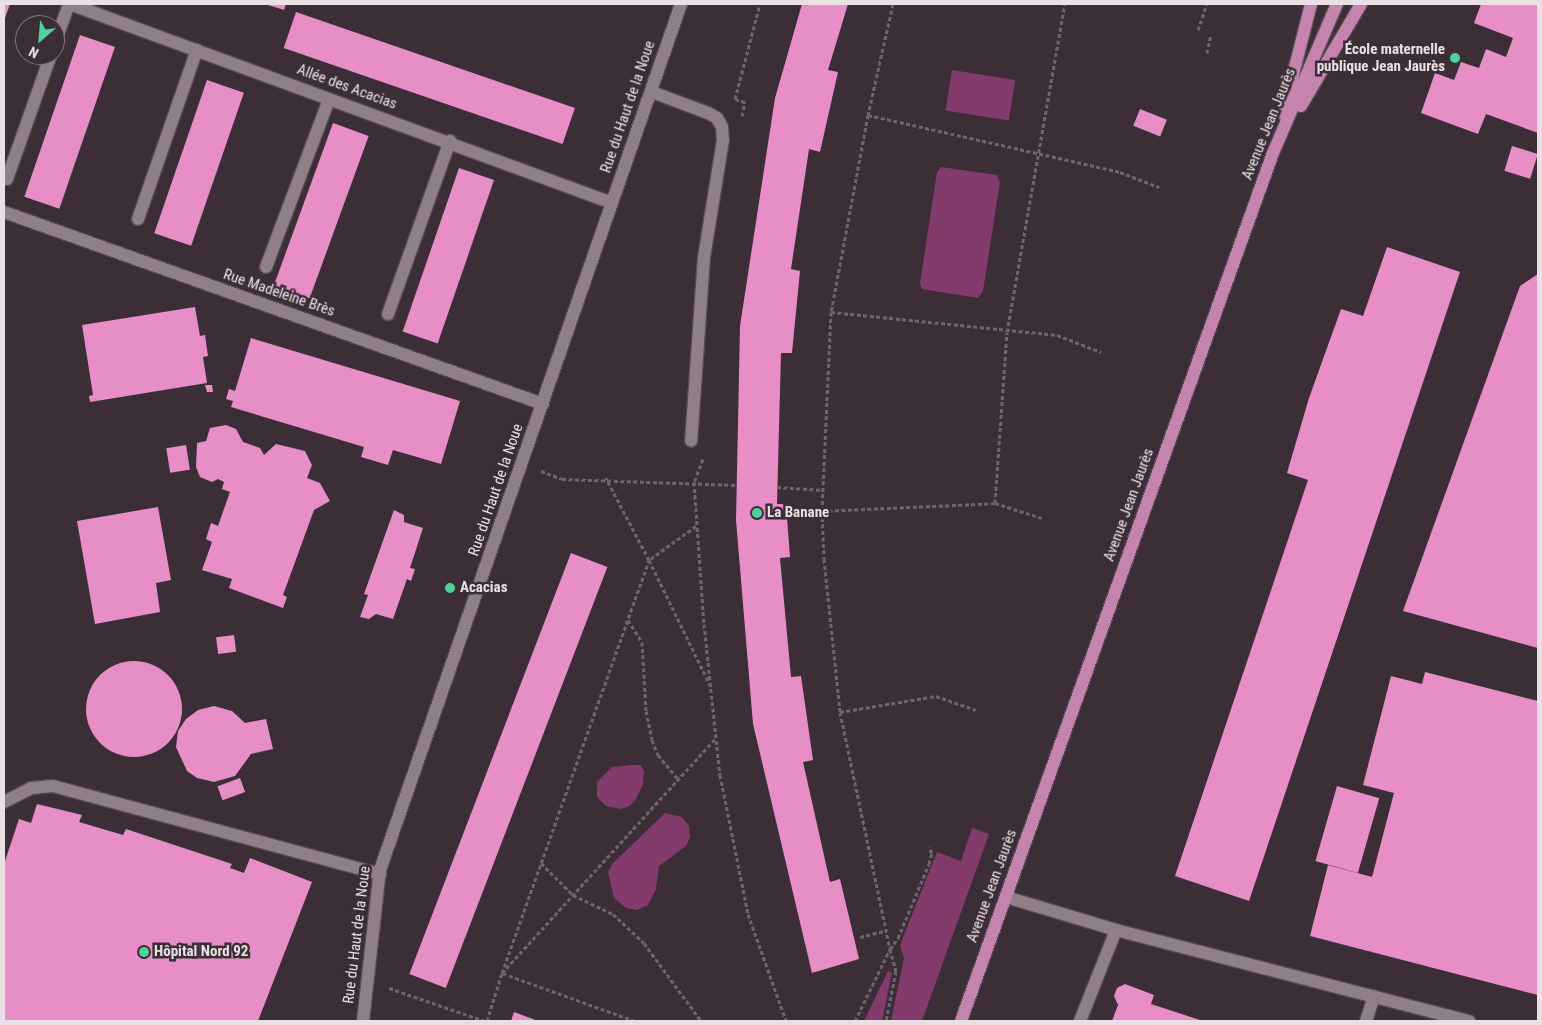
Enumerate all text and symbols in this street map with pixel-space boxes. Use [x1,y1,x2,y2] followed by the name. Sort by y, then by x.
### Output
[15,15,65,65] north arrow
[597,39,659,175] street label: Rue du Haut de la Noue
[1317,40,1445,75] place label: École maternelle publique Jean Jaurès
[26,43,41,62] text: N
[1449,52,1461,64] marker: École maternelle publique Jean Jaurès
[295,61,399,113] street label: Allée des Acacias
[1238,66,1300,182] street label: Avenue Jean Jaurès
[221,265,337,321] street label: Rue Madeleine Brès
[465,422,527,558] street label: Rue du Haut de la Noue
[1100,446,1158,564] street label: Avenue Jean Jaurès
[767,504,829,522] place label: La Banane
[751,507,763,519] marker: La Banane
[460,579,507,597] place label: Acacias
[444,582,456,594] marker: Acacias
[963,827,1021,945] street label: Avenue Jean Jaurès
[340,865,374,1005] street label: Rue du Haut de la Noue
[154,943,248,961] place label: Hôpital Nord 92
[138,946,150,958] marker: Hôpital Nord 92

